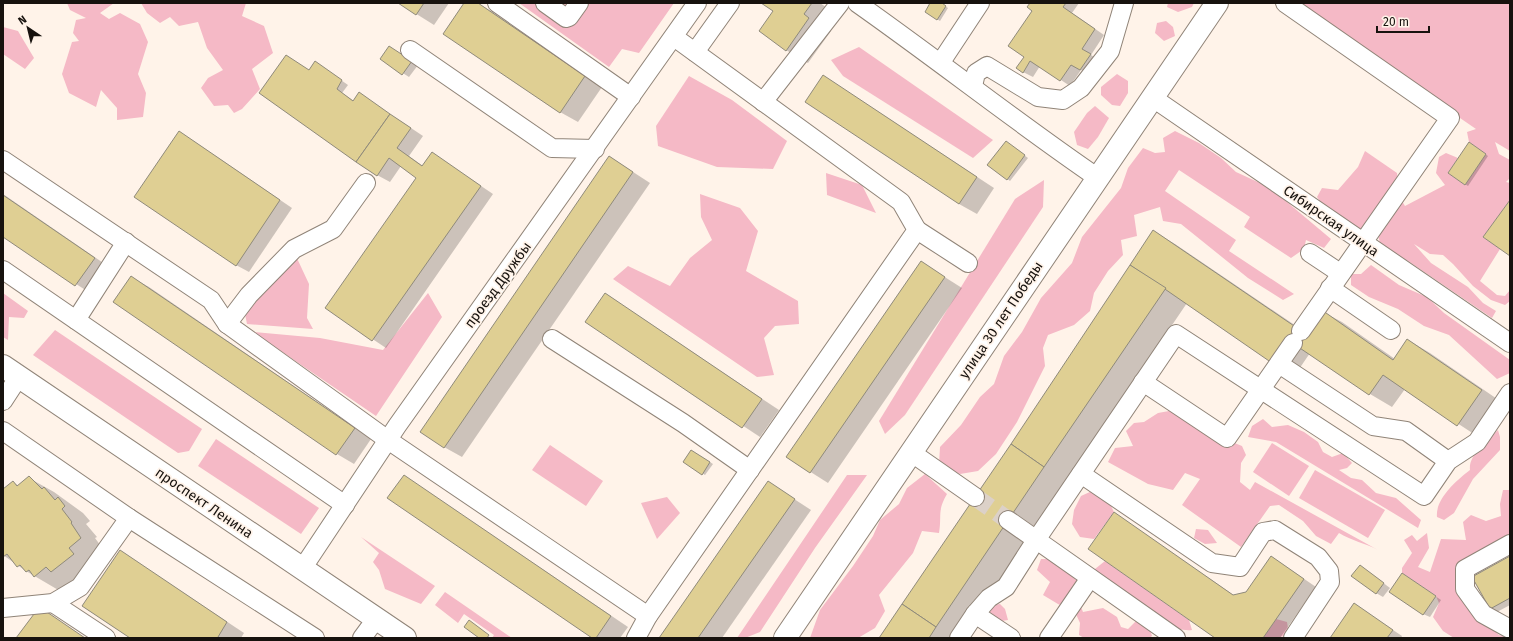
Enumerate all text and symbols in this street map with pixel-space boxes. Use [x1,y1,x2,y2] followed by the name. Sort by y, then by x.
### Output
[8,8,48,48] north arrow
[1377,8,1429,34] scale bar
[16,13,29,28] text: N
[1383,15,1409,29] text: 20 m
[1280,182,1382,260] street label: Сибирская улица
[461,239,535,331] street label: проезд Дружбы
[955,258,1047,382] street label: улица 30 лет Победы
[152,464,256,542] street label: проспект Ленина

